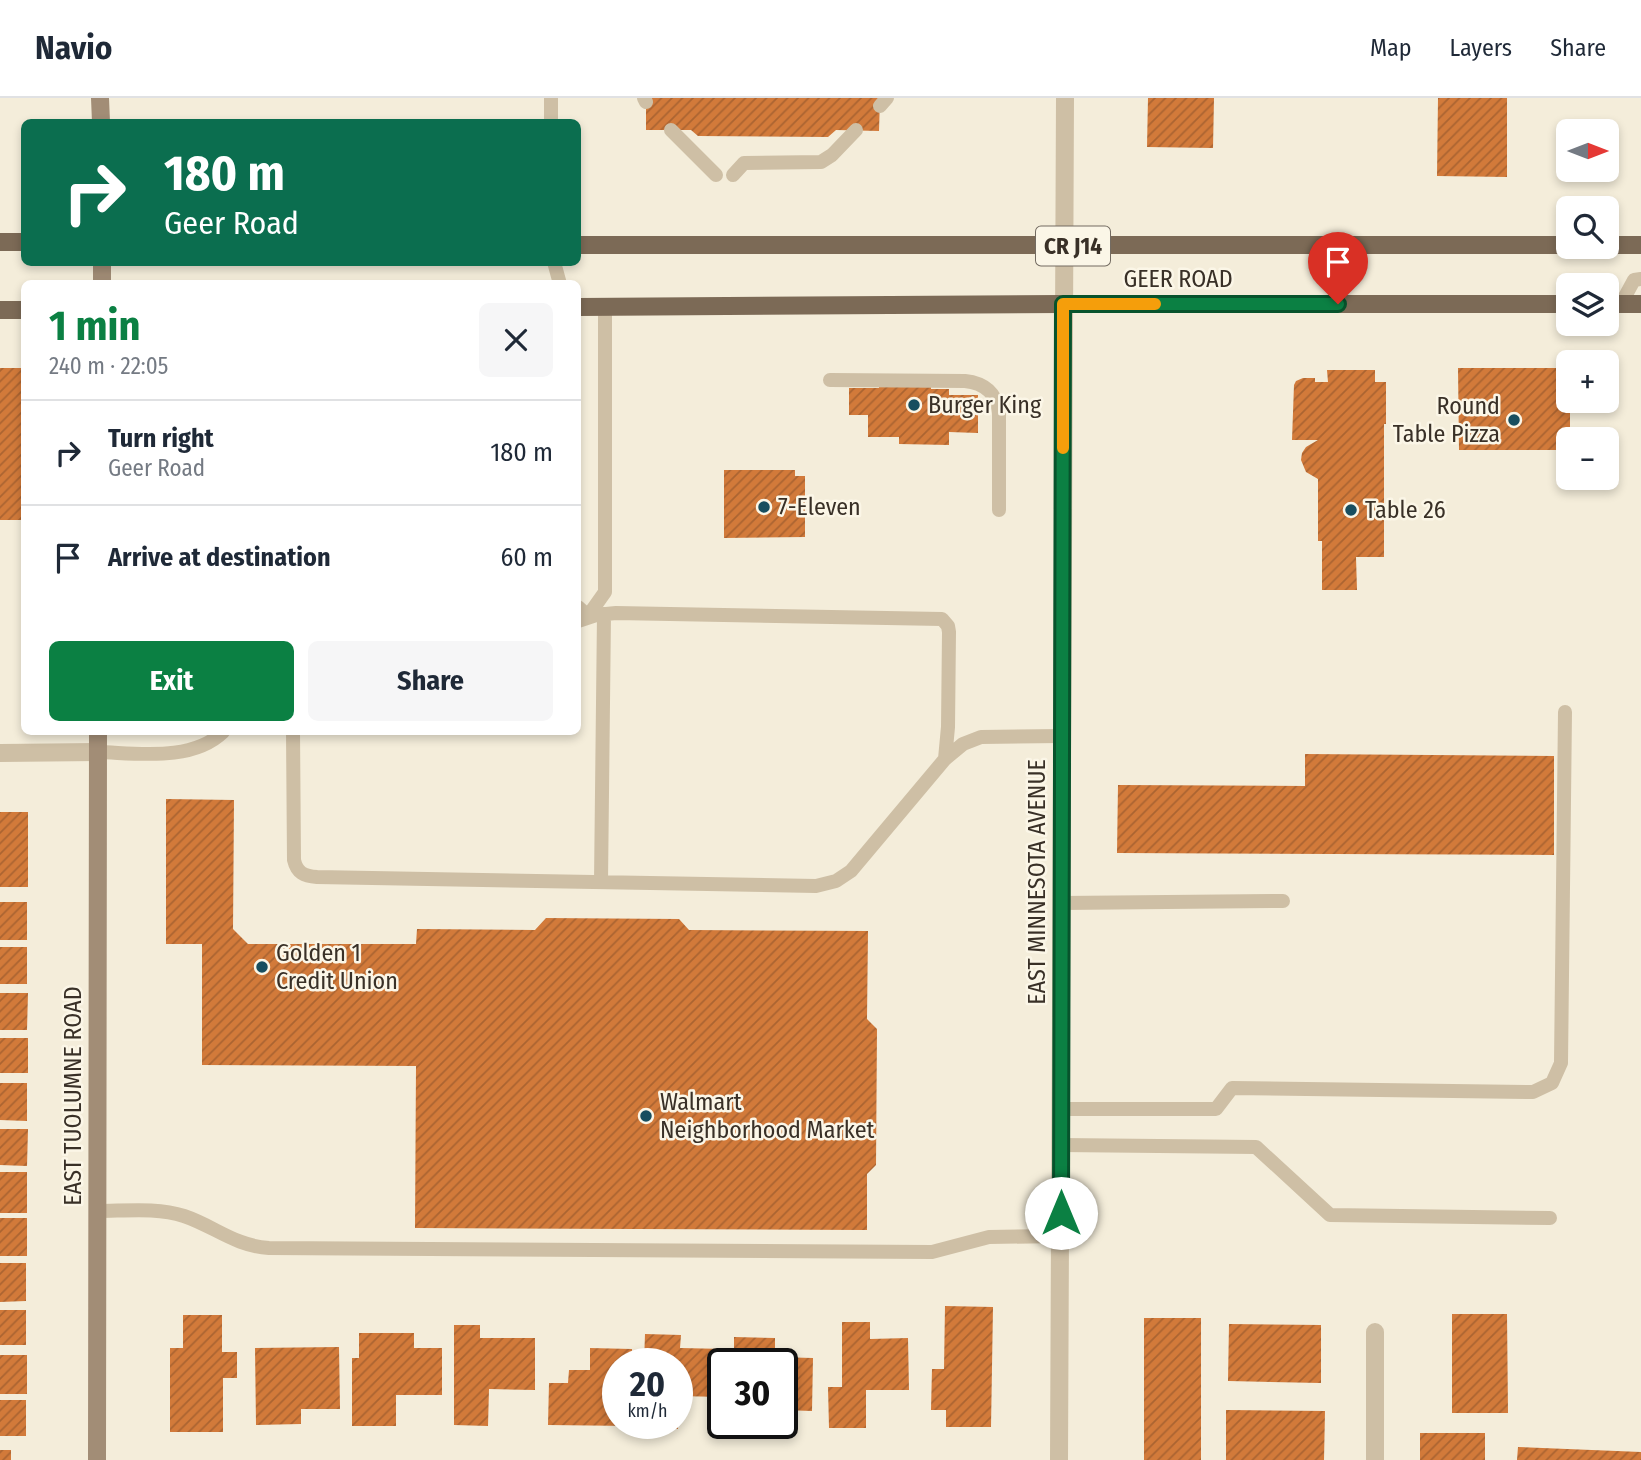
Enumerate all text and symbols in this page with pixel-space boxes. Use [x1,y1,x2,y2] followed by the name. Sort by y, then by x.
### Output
[35,28,112,68] text: Navio
[1370,34,1412,62] text: Map
[1450,34,1512,62] text: Layers
[1550,34,1606,62] text: Share
[1556,119,1619,182] north arrow
[1556,119,1619,490] map controls
[164,144,285,203] text: 180 m
[49,147,140,238] icon: right
[1556,196,1619,259] button: search
[164,204,299,242] text: Geer Road
[1036,226,1110,266] road number: CR J14
[1308,232,1368,304] pin
[1319,243,1357,281] icon: arrive
[1123,265,1233,293] street label: GEER ROAD
[1556,273,1619,336] button: layers
[49,301,140,351] text: 1 min
[479,303,553,377] button: close
[1556,350,1619,413] button: +
[49,352,168,380] text: 240 m · 22:05
[928,391,1042,419] place label: Burger King
[1393,392,1500,448] place label: Round Table Pizza
[906,397,922,413] marker: Burger King
[1506,412,1522,428] marker: Round Table Pizza
[108,423,214,454] text: Turn right
[1556,427,1619,490] button: −
[49,434,87,472] icon: right
[490,437,553,468] text: 180 m
[108,454,205,482] text: Geer Road
[778,493,861,521] place label: 7-Eleven
[1365,496,1446,524] place label: Table 26
[756,499,772,515] marker: 7-Eleven
[1343,502,1359,518] marker: Table 26
[49,539,87,577] icon: arrive
[108,542,331,573] text: Arrive at destination
[500,542,553,573] text: 60 m
[49,641,294,721] button: Exit
[308,641,553,721] button: Share
[1023,759,1051,1005] street label: EAST MINNESOTA AVENUE
[276,939,398,995] place label: Golden 1 Credit Union
[254,959,270,975] marker: Golden 1 Credit Union
[59,986,87,1206] street label: EAST TUOLUMNE ROAD
[660,1088,875,1144] place label: Walmart Neighborhood Market
[638,1108,654,1124] marker: Walmart Neighborhood Market
[1024,1176,1098,1250] position arrow
[707,1348,798,1439] speed limit sign: 30
[630,1363,665,1405] text: 20
[627,1400,668,1422] text: km/h

